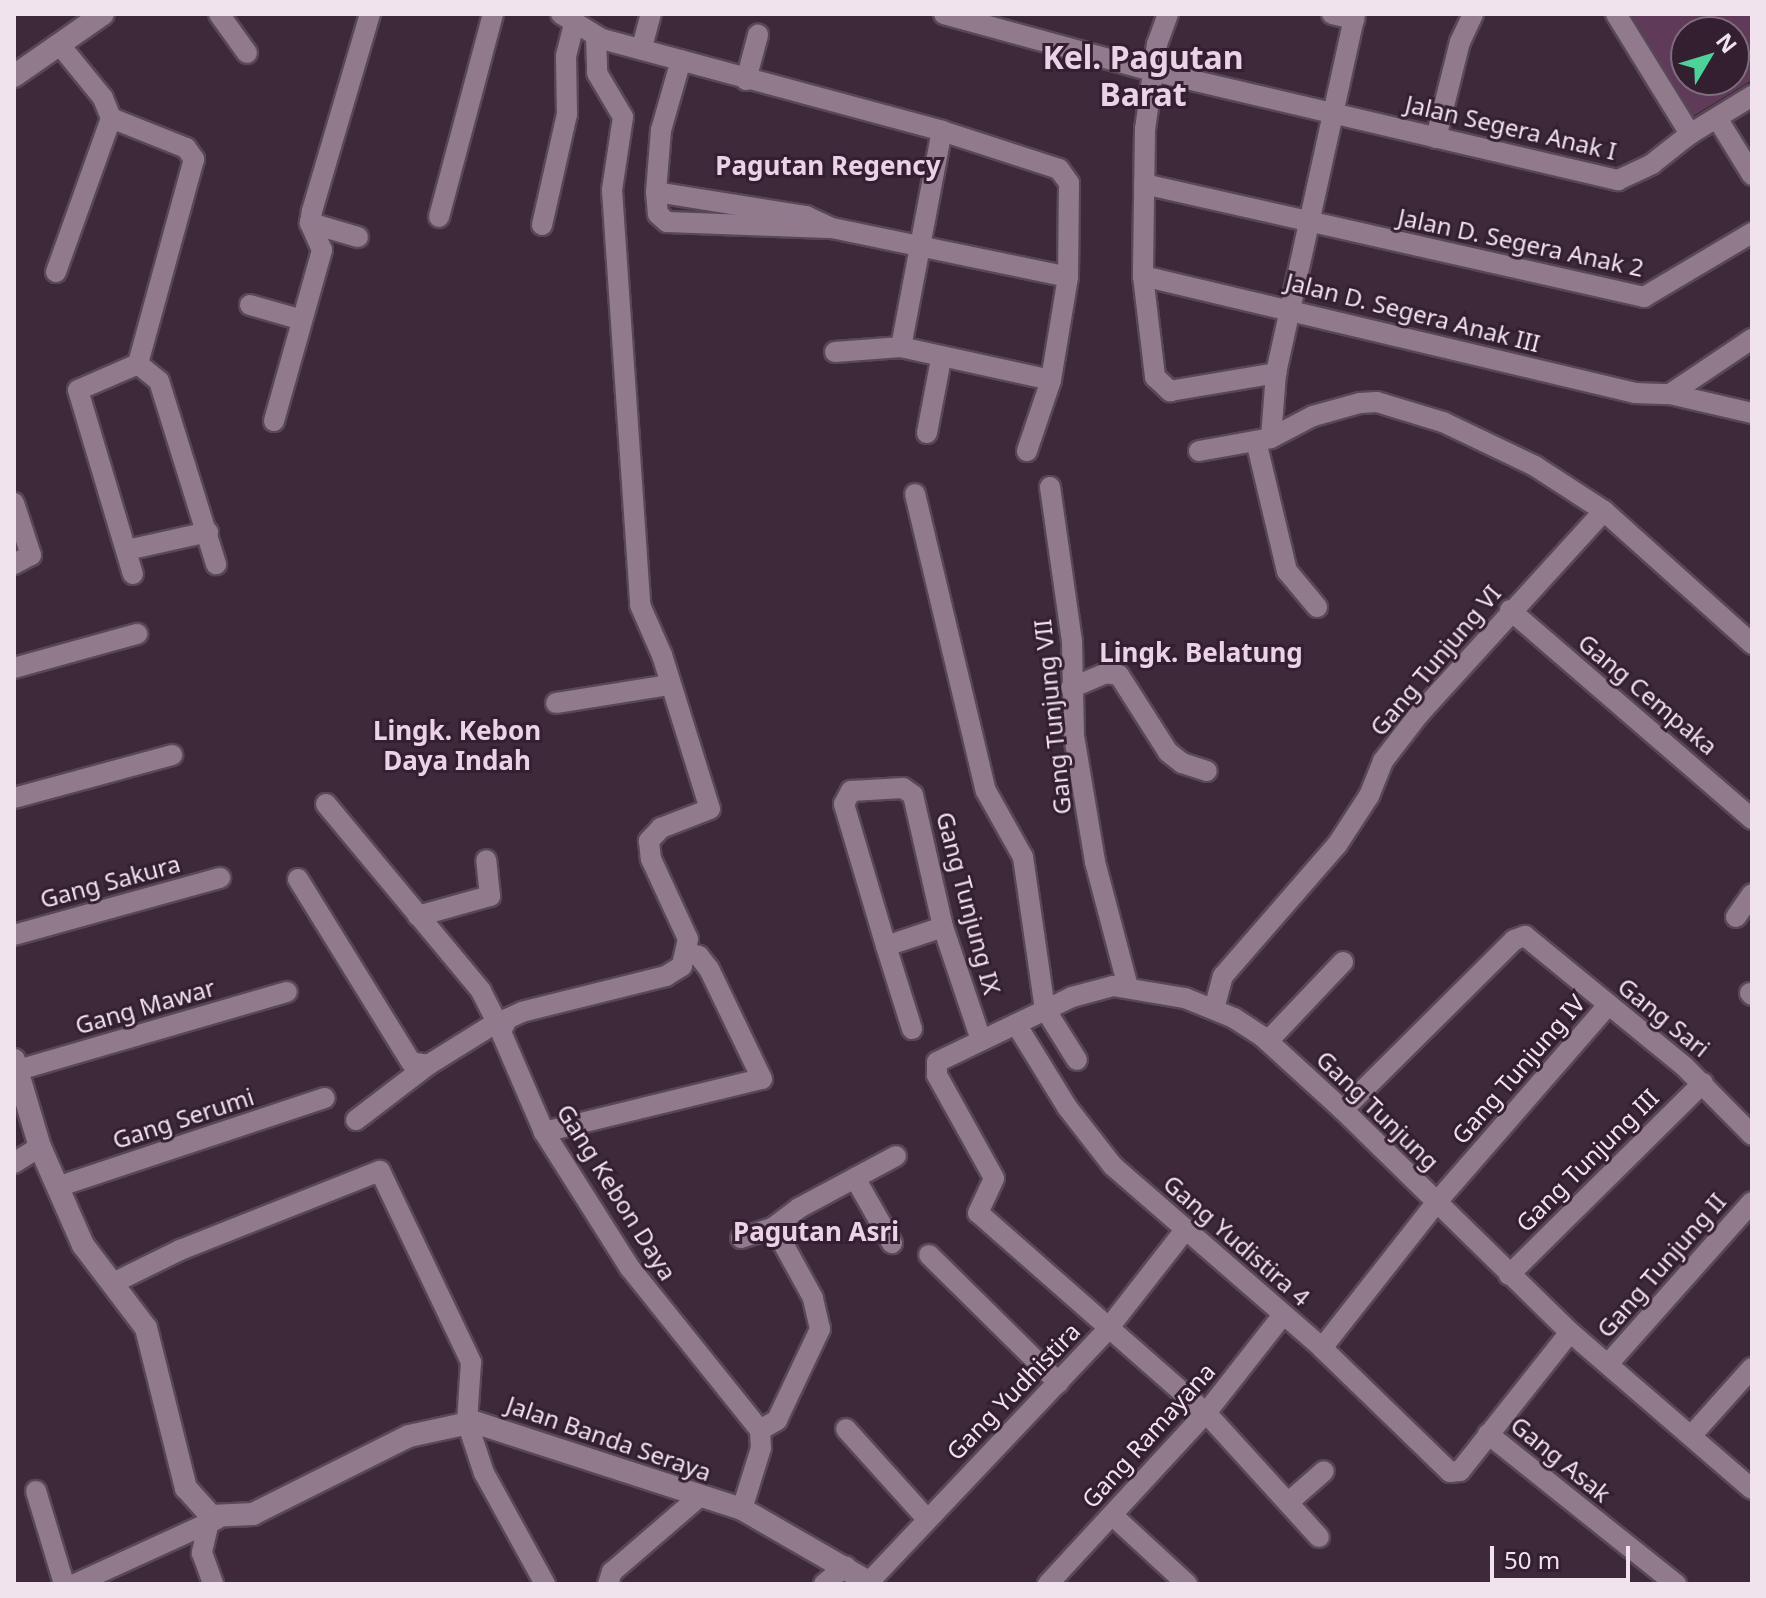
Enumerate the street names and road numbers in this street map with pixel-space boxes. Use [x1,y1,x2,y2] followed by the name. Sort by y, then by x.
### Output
[1403,89,1619,165] street label: Jalan Segera Anak I
[1395,202,1647,282] street label: Jalan D. Segera Anak 2
[1283,266,1543,358] street label: Jalan D. Segera Anak III
[1364,579,1506,741] street label: Gang Tunjung VI
[1027,618,1077,816] street label: Gang Tunjung VII
[1573,628,1723,760] street label: Gang Cempaka
[931,809,1007,997] street label: Gang Tunjung IX
[37,848,183,914] street label: Gang Sakura
[1612,971,1716,1063] street label: Gang Sari
[72,972,218,1040] street label: Gang Mawar
[1445,989,1591,1149] street label: Gang Tunjung IV
[1311,1044,1445,1176] street label: Gang Tunjung
[109,1082,257,1154] street label: Gang Serumi
[1510,1083,1664,1237] street label: Gang Tunjung III
[551,1099,683,1285] street label: Gang Kebon Daya
[1158,1169,1316,1311] street label: Gang Yudistira 4
[1591,1187,1731,1343] street label: Gang Tunjung II
[940,1316,1086,1466] street label: Gang Yudhistira
[1075,1357,1221,1513] street label: Gang Ramayana
[503,1389,715,1487] street label: Jalan Banda Seraya
[1505,1410,1617,1508] street label: Gang Asak

